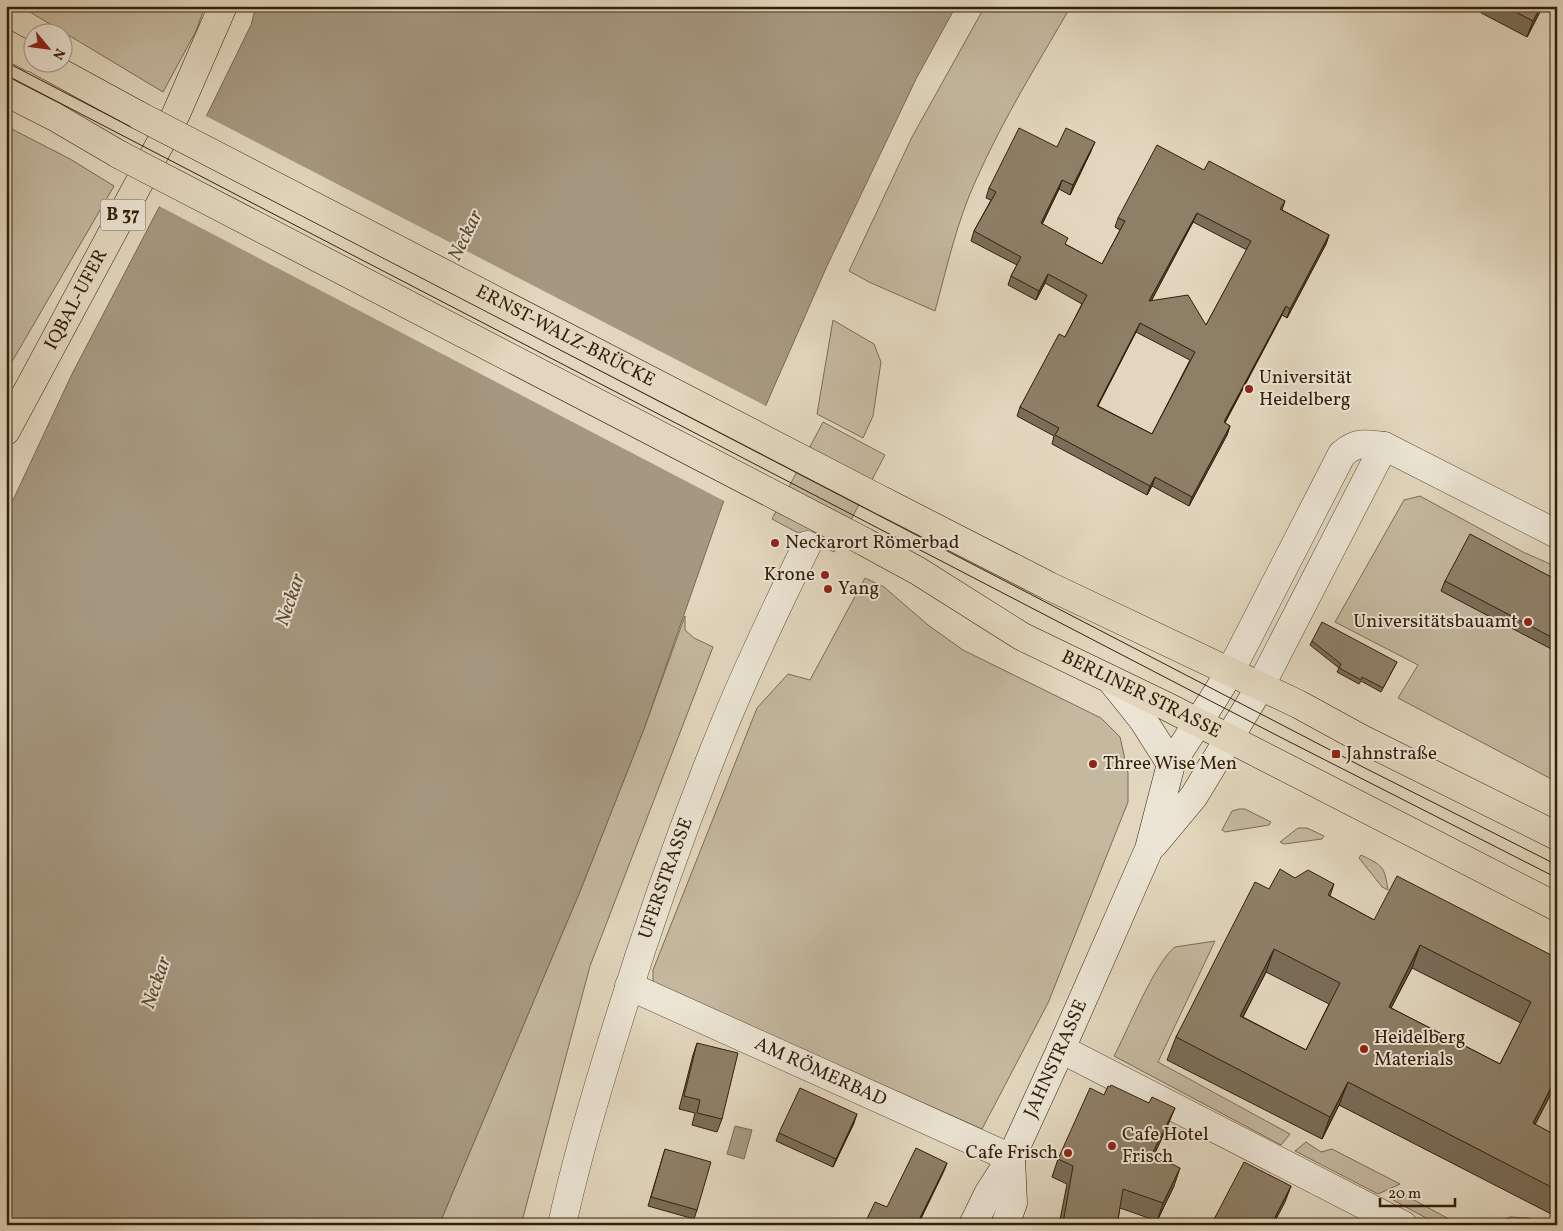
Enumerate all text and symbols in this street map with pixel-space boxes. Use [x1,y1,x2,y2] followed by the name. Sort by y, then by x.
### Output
[22,22,72,72] north arrow
[47,45,69,63] text: N
[100,200,146,230] road number: B 37
[442,205,491,266] water label: Neckar
[39,245,114,355] street label: IQBAL-UFER
[471,279,660,394] street label: ERNST-WALZ-BRÜCKE
[1259,365,1352,413] place label: Universität Heidelberg
[1243,383,1255,395] marker: Universität Heidelberg
[785,530,960,556] place label: Neckarort Römerbad
[769,537,781,549] marker: Neckarort Römerbad
[764,562,815,588] place label: Krone
[819,569,831,581] marker: Krone
[269,570,313,630] water label: Neckar
[838,576,879,602] place label: Yang
[822,583,834,595] marker: Yang
[1353,609,1518,635] place label: Universitätsbauamt
[1522,616,1534,628] marker: Universitätsbauamt
[1057,644,1225,745] street label: BERLINER STRASSE
[1346,741,1437,767] place label: Jahnstraße
[1330,748,1342,760] marker: Jahnstraße
[1103,751,1237,777] place label: Three Wise Men
[1087,758,1099,770] marker: Three Wise Men
[633,814,700,943] street label: UFERSTRASSE
[135,953,179,1013] water label: Neckar
[1018,996,1094,1122] street label: JAHNSTRASSE
[1374,1025,1466,1073] place label: Heidelberg Materials
[750,1031,891,1113] street label: AM RÖMERBAD
[1358,1043,1370,1055] marker: Heidelberg Materials
[1122,1122,1209,1170] place label: Cafe Hotel Frisch
[966,1140,1058,1166] place label: Cafe Frisch
[1106,1140,1118,1152] marker: Cafe Hotel Frisch
[1062,1147,1074,1159] marker: Cafe Frisch
[1380,1176,1456,1208] scale bar
[1388,1184,1421,1205] text: 20 m

